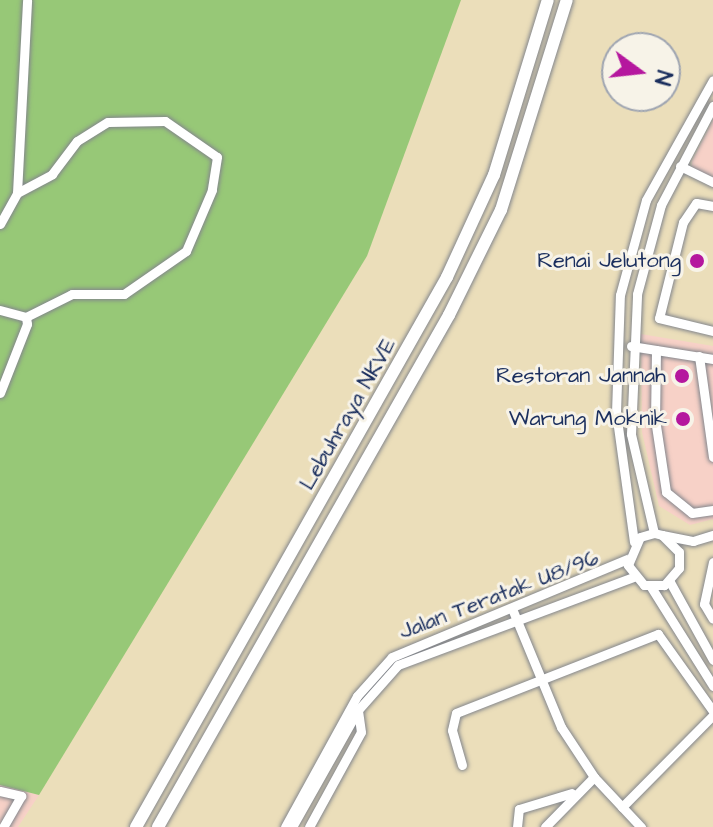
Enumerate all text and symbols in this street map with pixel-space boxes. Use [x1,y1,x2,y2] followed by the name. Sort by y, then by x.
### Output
[601,32,681,112] north arrow
[646,67,679,88] text: N
[537,248,681,274] place label: Renai Jelutong
[688,252,706,270] marker: Renai Jelutong
[294,333,402,495] street label: Lebuhraya NKVE
[496,363,666,389] place label: Restoran Jannah
[673,367,691,385] marker: Restoran Jannah
[509,406,667,432] place label: Warung Moknik
[674,410,692,428] marker: Warung Moknik
[395,545,603,645] street label: Jalan Teratak U8/96

